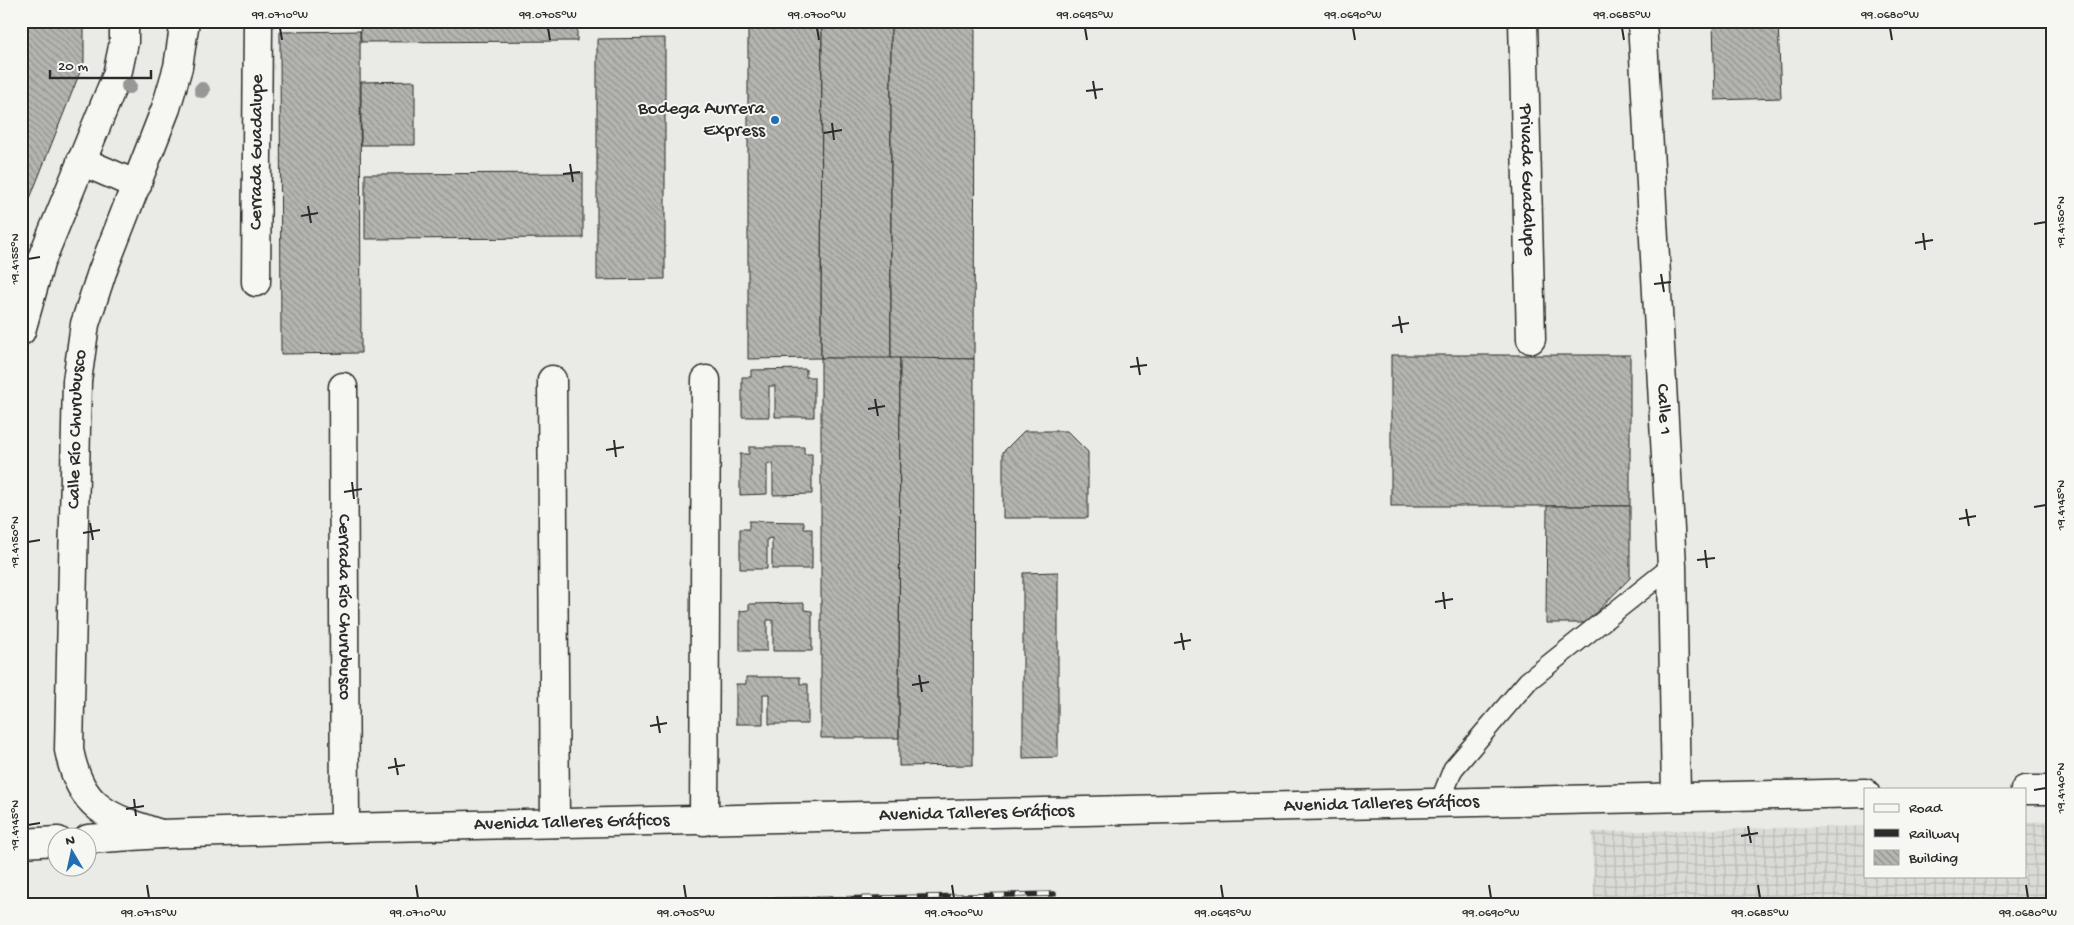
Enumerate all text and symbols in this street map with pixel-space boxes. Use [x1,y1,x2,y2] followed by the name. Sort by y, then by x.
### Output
[251,9,308,23] text: 99.0710°W
[518,9,577,23] text: 99.0705°W
[787,9,846,23] text: 99.0700°W
[1056,9,1113,23] text: 99.0695°W
[1323,9,1382,23] text: 99.0690°W
[1592,9,1651,23] text: 99.0685°W
[1860,9,1919,23] text: 99.0680°W
[50,48,151,80] scale bar
[58,58,88,76] text: 20 m
[245,74,269,230] street label: Cerrada Guadalupe
[637,98,766,143] place label: Bodega Aurrera Express
[1514,103,1540,256] street label: Privada Guadalupe
[769,114,781,126] marker: Bodega Aurrera Express
[2055,196,2069,249] text: 19.4150°N
[9,233,23,286] text: 19.4155°N
[63,348,93,509] street label: Calle Río Churubusco
[1650,383,1676,436] street label: Calle 1
[2055,480,2069,531] text: 19.4145°N
[332,514,356,700] street label: Cerrada Río Churubusco
[9,516,23,569] text: 19.4150°N
[2055,762,2069,814] text: 19.4140°N
[1864,788,2026,878] legend
[1283,790,1480,818] street label: Avenida Talleres Gráficos
[9,800,23,851] text: 19.4145°N
[879,800,1076,827] street label: Avenida Talleres Gráficos
[1909,800,1943,818] text: Road
[474,809,671,837] street label: Avenida Talleres Gráficos
[1909,826,1960,844] text: Railway
[48,828,98,878] north arrow
[65,833,76,851] text: N
[1908,850,1958,868] text: Building
[120,907,177,921] text: 99.0715°W
[389,907,446,921] text: 99.0710°W
[656,907,715,921] text: 99.0705°W
[924,907,983,921] text: 99.0700°W
[1194,907,1251,921] text: 99.0695°W
[1461,907,1520,921] text: 99.0690°W
[1730,907,1789,921] text: 99.0685°W
[1998,907,2057,921] text: 99.0680°W

